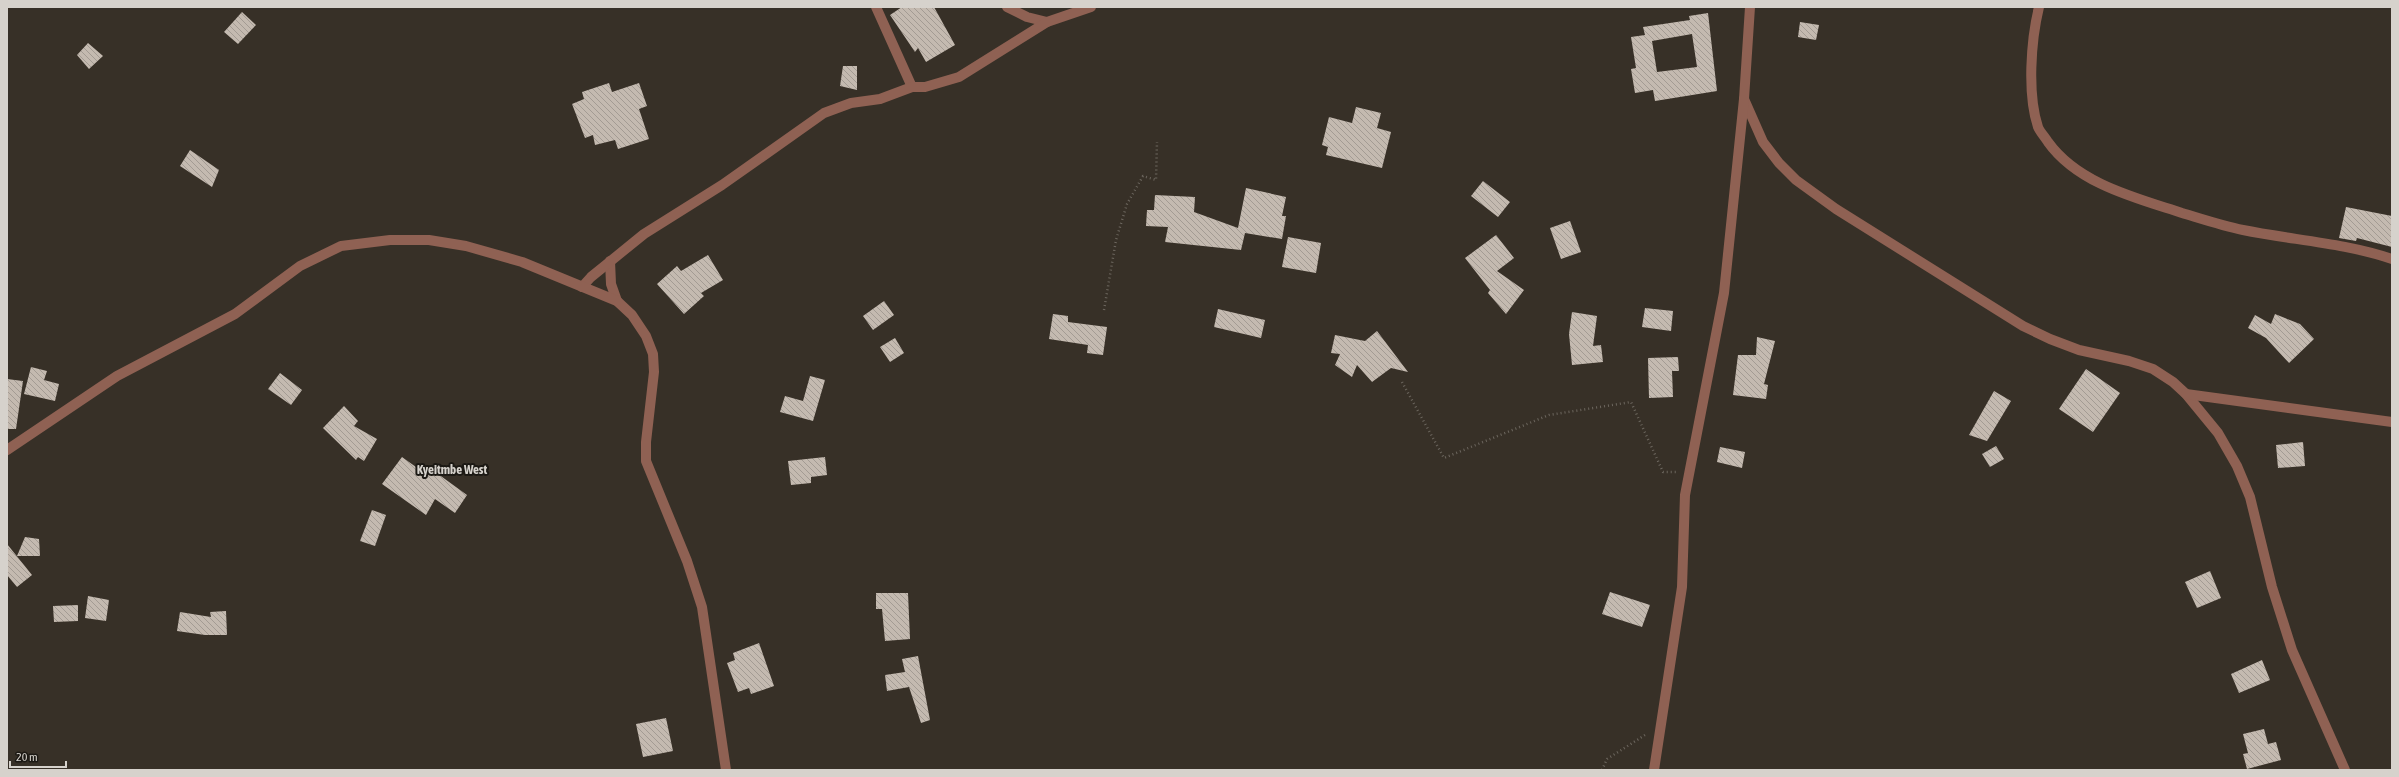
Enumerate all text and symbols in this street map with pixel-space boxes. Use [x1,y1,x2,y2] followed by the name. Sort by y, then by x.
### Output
[417,462,487,477] district label: Kyeitmbe West
[10,743,66,769] scale bar
[16,750,38,764] text: 20 m

